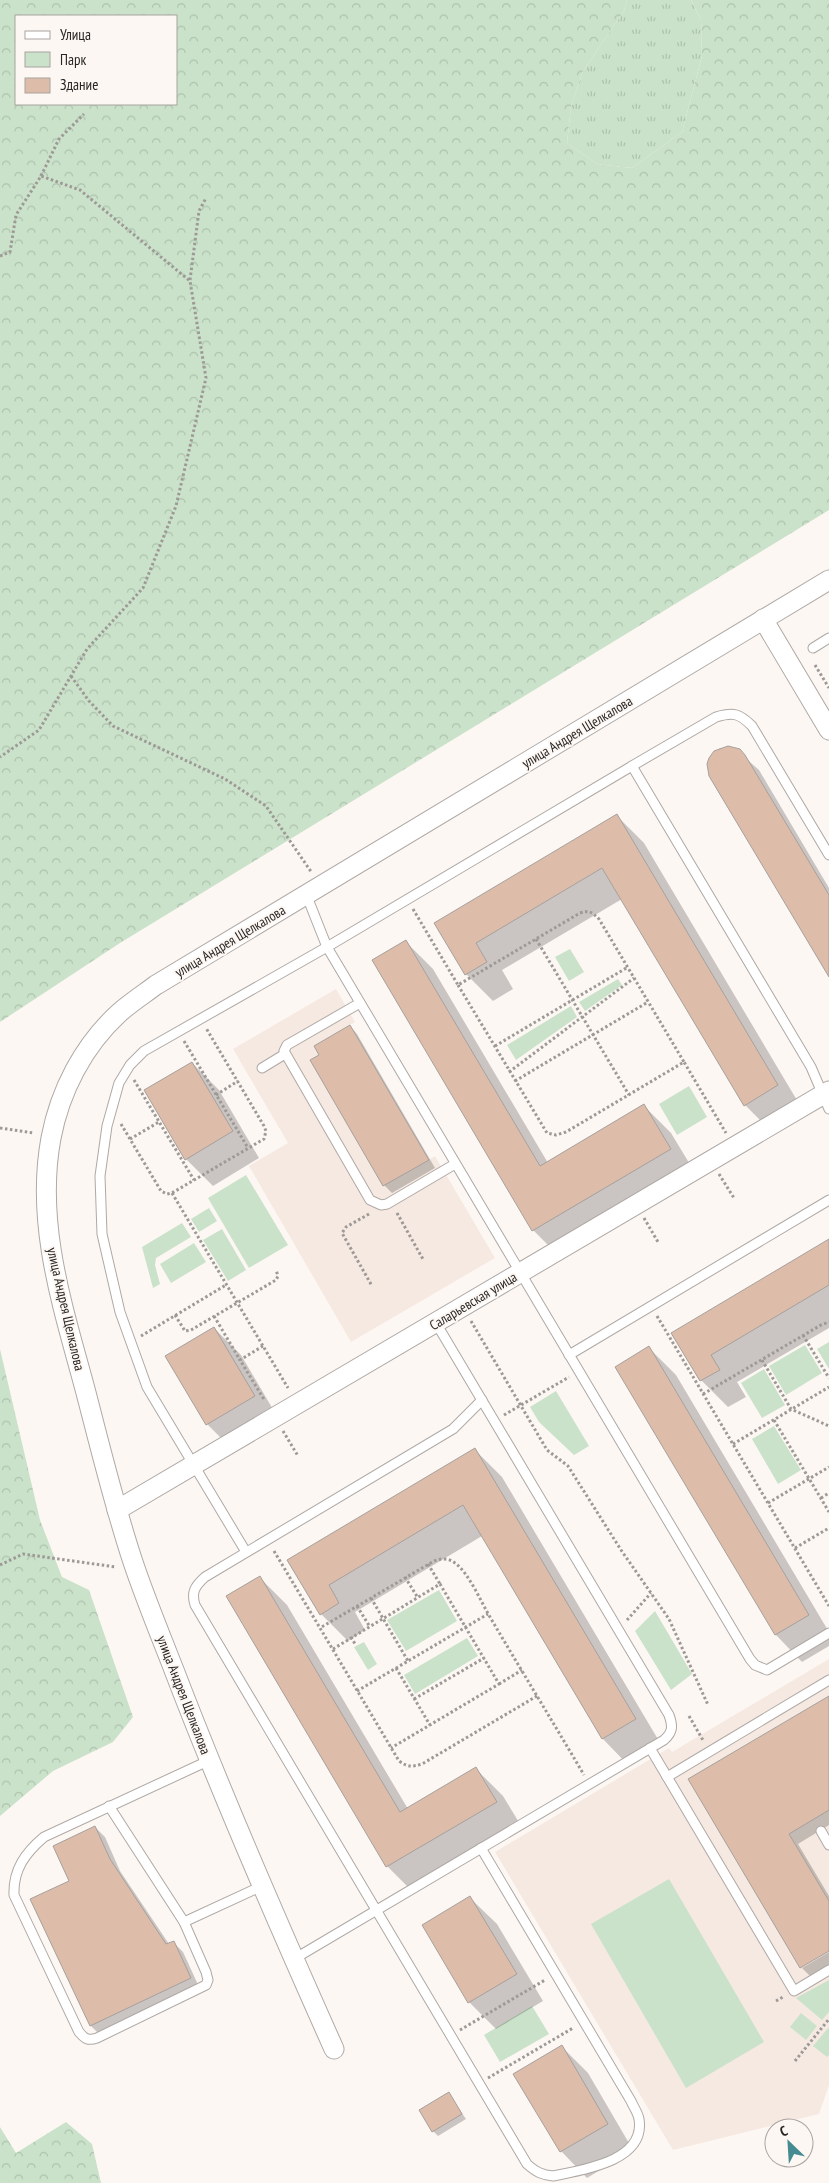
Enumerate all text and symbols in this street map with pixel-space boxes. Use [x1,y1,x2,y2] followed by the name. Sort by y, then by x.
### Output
[15,15,178,105] legend
[60,25,91,44] text: Улица
[60,50,86,69] text: Парк
[60,75,98,94] text: Здание
[518,692,636,772] street label: улица Андрея Щелкалова
[171,901,289,981] street label: улица Андрея Щелкалова
[43,1246,89,1372] street label: улица Андрея Щелкалова
[426,1268,520,1334] street label: Саларьевская улица
[153,1633,215,1757] street label: улица Андрея Щелкалова
[764,2118,814,2168] north arrow
[777,2121,791,2141] text: С

